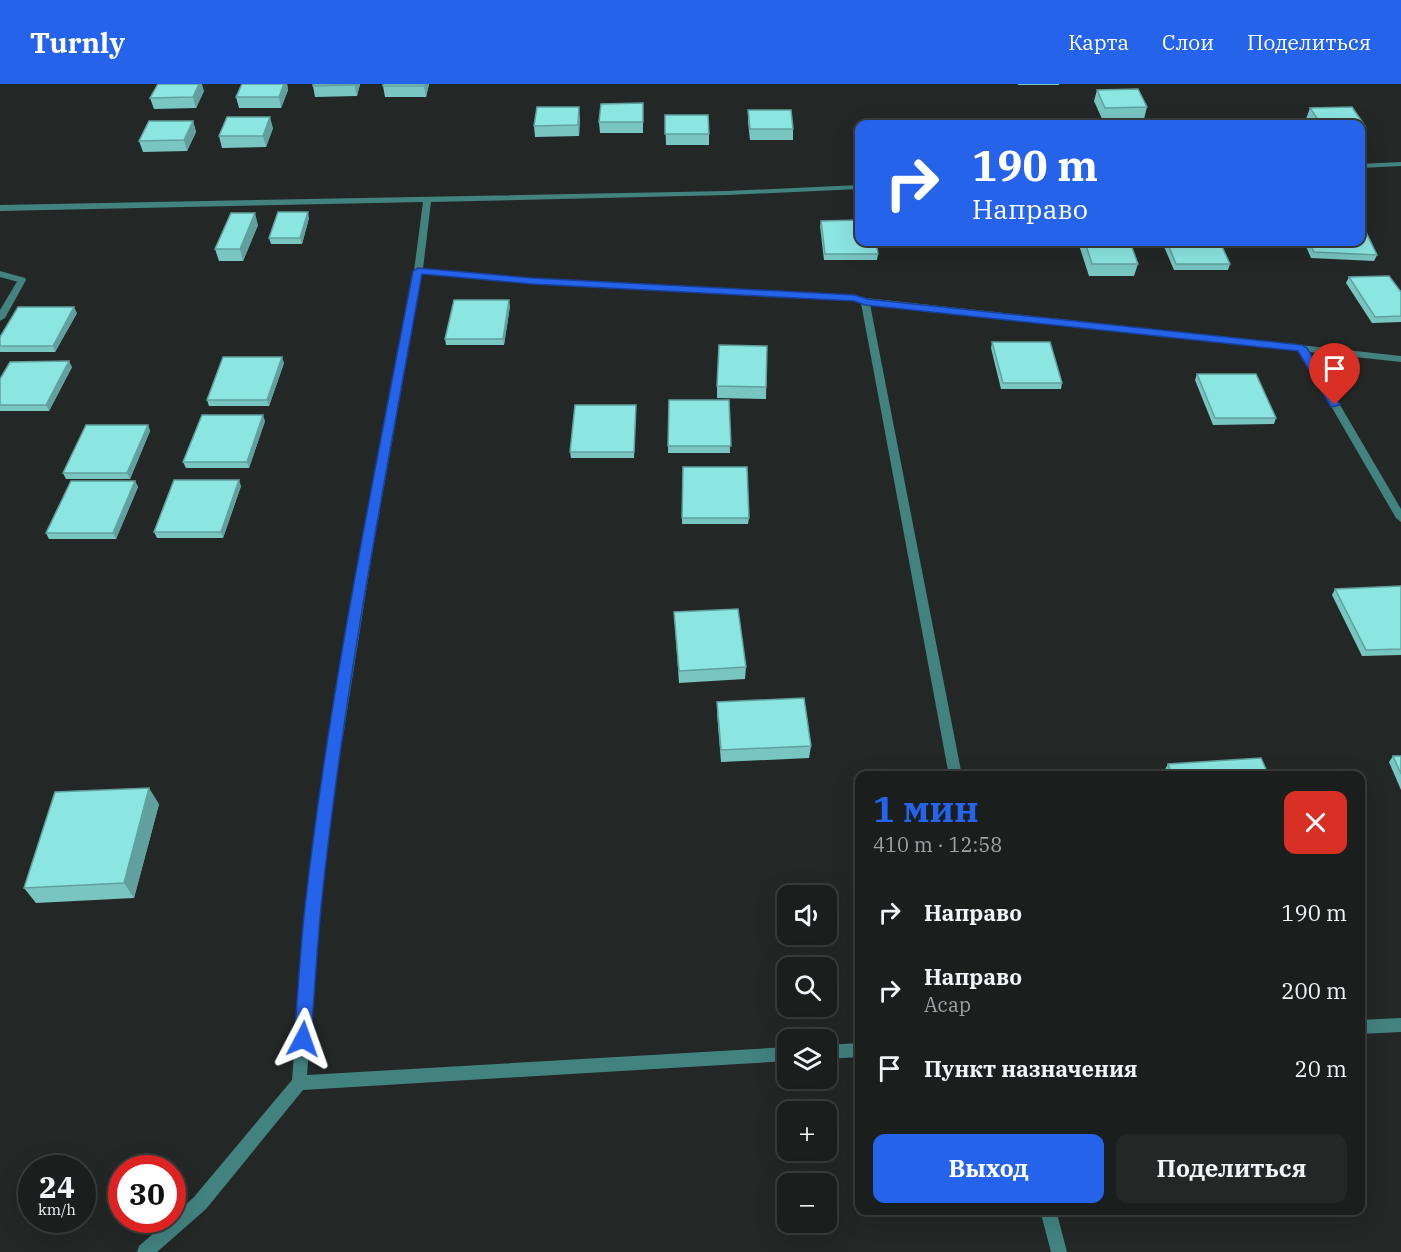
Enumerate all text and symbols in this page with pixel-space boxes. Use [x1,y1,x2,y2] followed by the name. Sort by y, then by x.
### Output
[30,24,125,61] text: Turnly
[1068,28,1129,56] text: Карта
[1162,28,1214,56] text: Слои
[1247,28,1371,56] text: Поделиться
[972,138,1098,193] text: 190 m
[873,144,951,222] icon: right
[972,191,1088,226] text: Направо
[1309,343,1360,405] pin
[1318,352,1351,385] icon: arrive
[873,785,979,832] text: 1 мин
[1284,791,1347,854] button: close
[873,831,1002,858] text: 410 m · 12:58
[777,885,837,1233] map controls
[777,885,837,945] button: sound
[873,896,906,929] icon: right
[924,898,1022,927] text: Направо
[1281,898,1347,927] text: 190 m
[777,957,837,1017] button: search
[924,962,1022,991] text: Направо
[873,974,906,1007] icon: right
[1281,976,1347,1005] text: 200 m
[924,991,971,1018] text: Асар
[271,1007,335,1071] position arrow
[777,1029,837,1089] button: layers
[873,1052,906,1085] icon: arrive
[924,1054,1138,1083] text: Пункт назначения
[1295,1054,1347,1083] text: 20 m
[777,1101,837,1161] button: +
[873,1134,1104,1203] button: Выход
[1116,1134,1347,1203] button: Поделиться
[108,1155,186,1233] speed limit sign: 30
[39,1167,75,1206] text: 24
[777,1173,837,1233] button: −
[38,1200,76,1219] text: km/h

